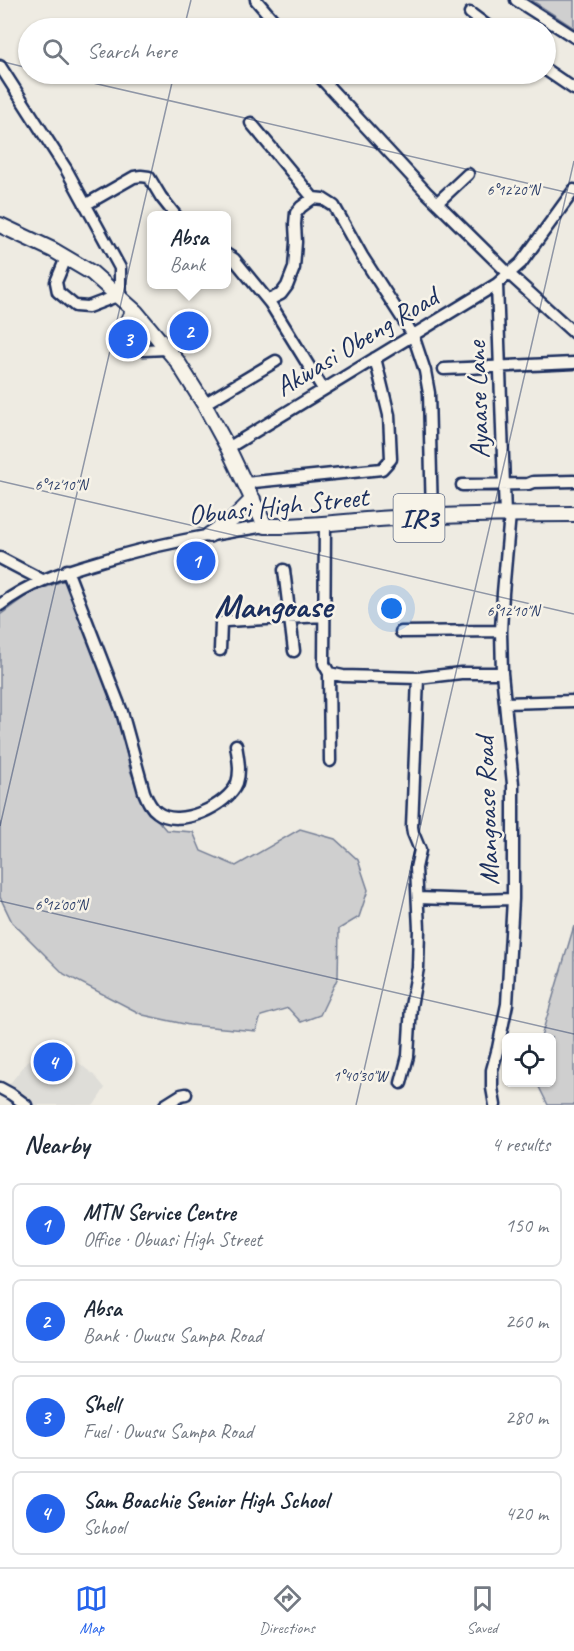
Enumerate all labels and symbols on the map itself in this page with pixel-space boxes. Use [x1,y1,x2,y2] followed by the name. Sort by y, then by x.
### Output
[487,181,542,200] text: 6°12'20"N
[268,277,448,404] street label: Akwasi Obeng Road
[170,308,208,354] pin: 2
[108,316,148,362] pin: 3
[458,339,497,459] street label: Ayaase Lane
[35,476,90,495] text: 6°12'10"N
[187,478,372,532] street label: Obuasi High Street
[394,494,444,542] road number: IR3
[176,538,216,584] pin: 1
[214,584,336,627] district label: Mangoase
[377,594,406,623] your location
[487,602,542,621] text: 6°12'10"N
[466,732,507,886] street label: Mangoase Road
[35,896,90,915] text: 6°12'00"N
[34,1040,72,1084] pin: 4
[333,1067,390,1086] text: 1°40'30"W

